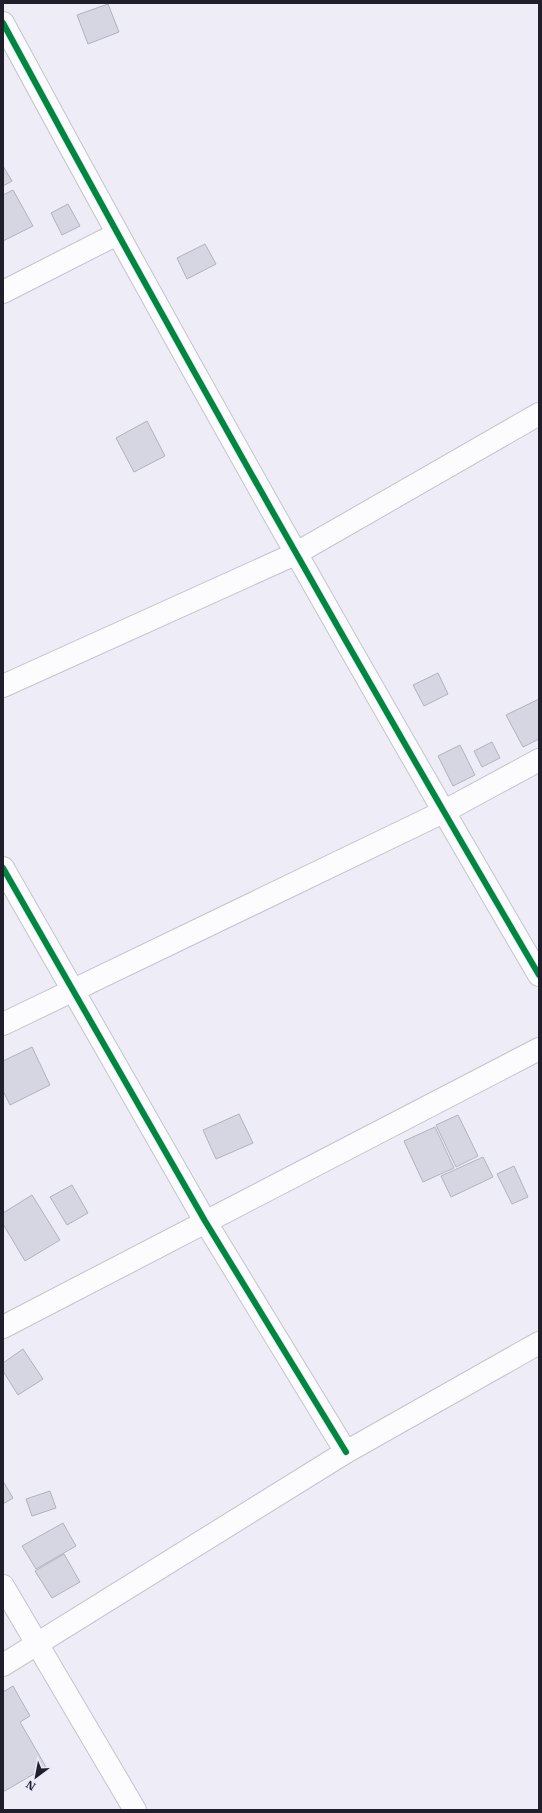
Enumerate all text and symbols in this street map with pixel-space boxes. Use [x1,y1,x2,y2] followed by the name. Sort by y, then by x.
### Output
[16,1757,56,1797] north arrow
[23,1777,38,1794] text: N

